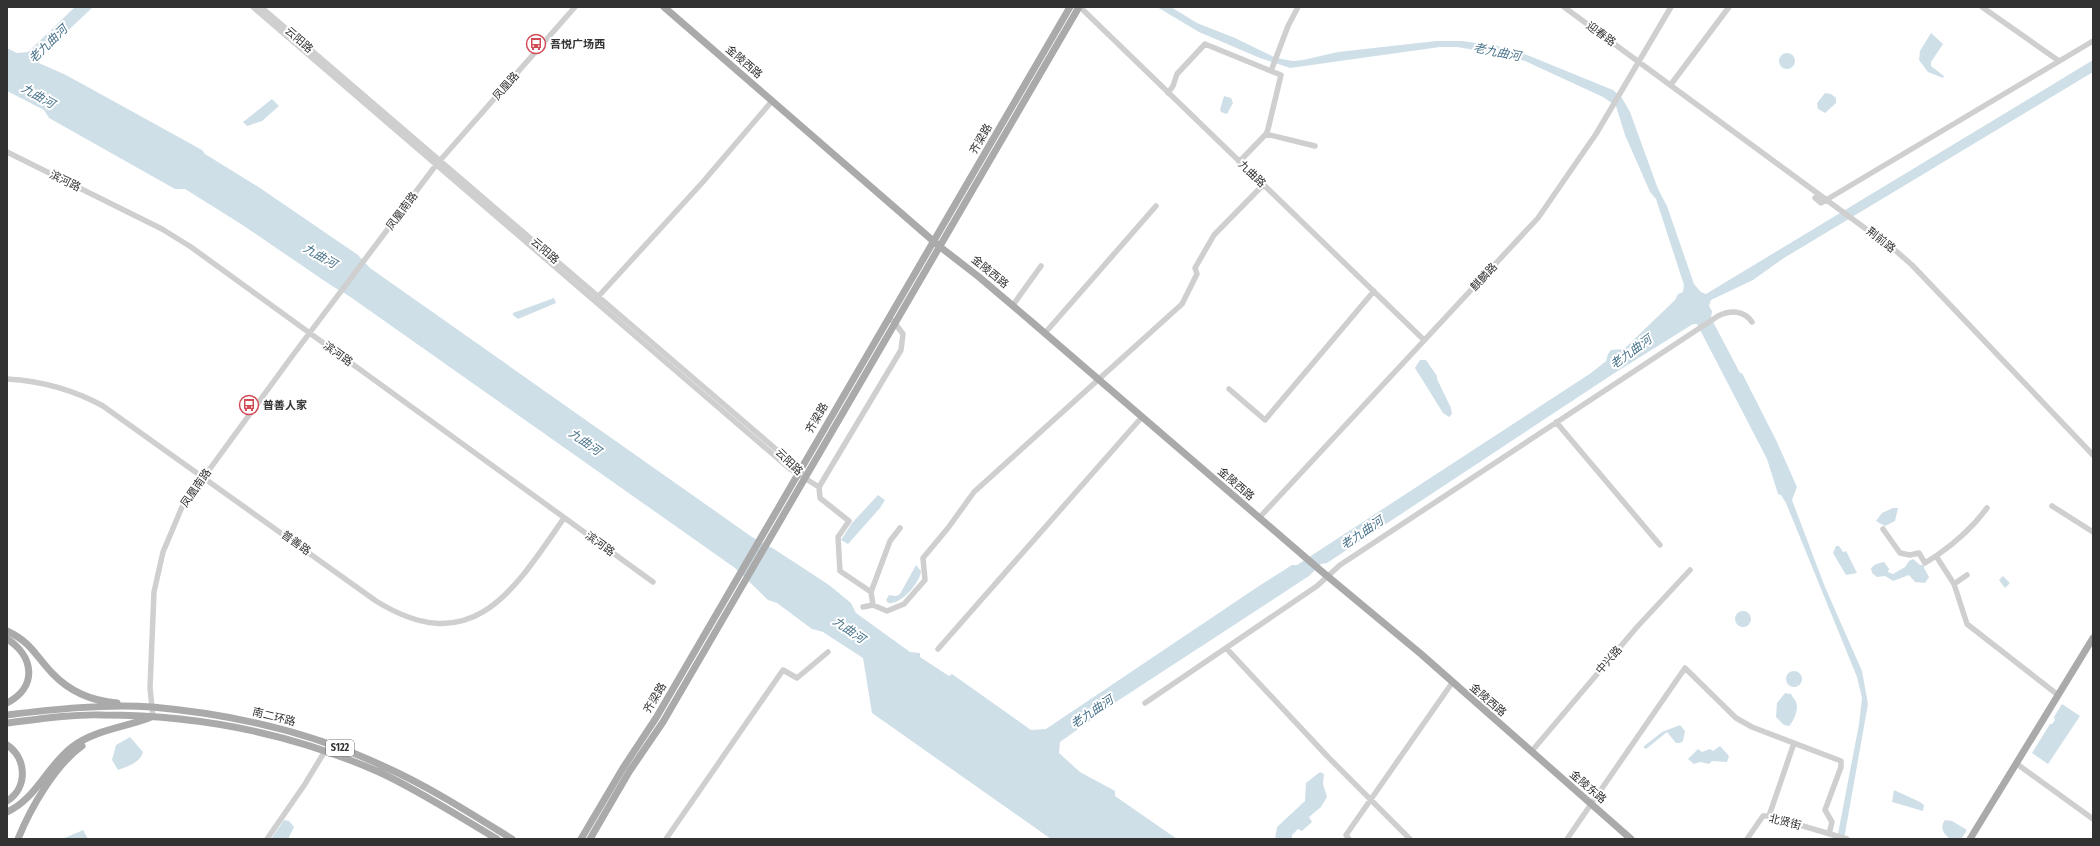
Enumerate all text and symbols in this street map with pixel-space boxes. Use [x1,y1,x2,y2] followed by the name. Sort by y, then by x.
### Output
[1584,19,1618,49] street label: 迎春路
[26,21,72,66] water label: 老九曲河
[282,24,316,56] street label: 云阳路
[525,33,547,55] bus stop icon: 吾悦广场西
[550,38,605,51] place label: 吾悦广场西
[1472,41,1524,64] water label: 老九曲河
[723,43,765,81] street label: 金陵西路
[490,69,522,103] street label: 凤凰路
[19,81,59,112] water label: 九曲河
[967,121,995,157] street label: 齐梁路
[1236,158,1268,190] street label: 九曲路
[47,168,83,194] street label: 滨河路
[384,190,420,232] street label: 凤凰南路
[1864,225,1898,255] street label: 荆前路
[528,235,562,267] street label: 云阳路
[301,241,341,272] water label: 九曲河
[969,253,1011,291] street label: 金陵西路
[1468,260,1500,294] street label: 麒麟路
[1607,331,1656,372] water label: 老九曲河
[321,339,355,369] street label: 滨河路
[238,394,260,416] bus stop icon: 普善人家
[263,399,307,412] place label: 普善人家
[803,400,831,436] street label: 齐梁路
[566,426,605,459] water label: 九曲河
[773,446,805,478] street label: 云阳路
[1215,465,1257,503] street label: 金陵西路
[178,466,214,510] street label: 凤凰南路
[1338,513,1387,552] water label: 老九曲河
[279,528,313,558] street label: 普善路
[583,529,617,559] street label: 滨河路
[830,614,869,647] water label: 九曲河
[1593,643,1625,677] street label: 中兴路
[641,681,669,715] street label: 齐梁路
[1467,681,1509,719] street label: 金陵西路
[1068,692,1117,731] water label: 老九曲河
[251,705,297,729] street label: 南二环路
[326,740,354,756] road number: S122
[1567,768,1609,806] street label: 金陵东路
[1767,812,1803,832] street label: 北贤街

